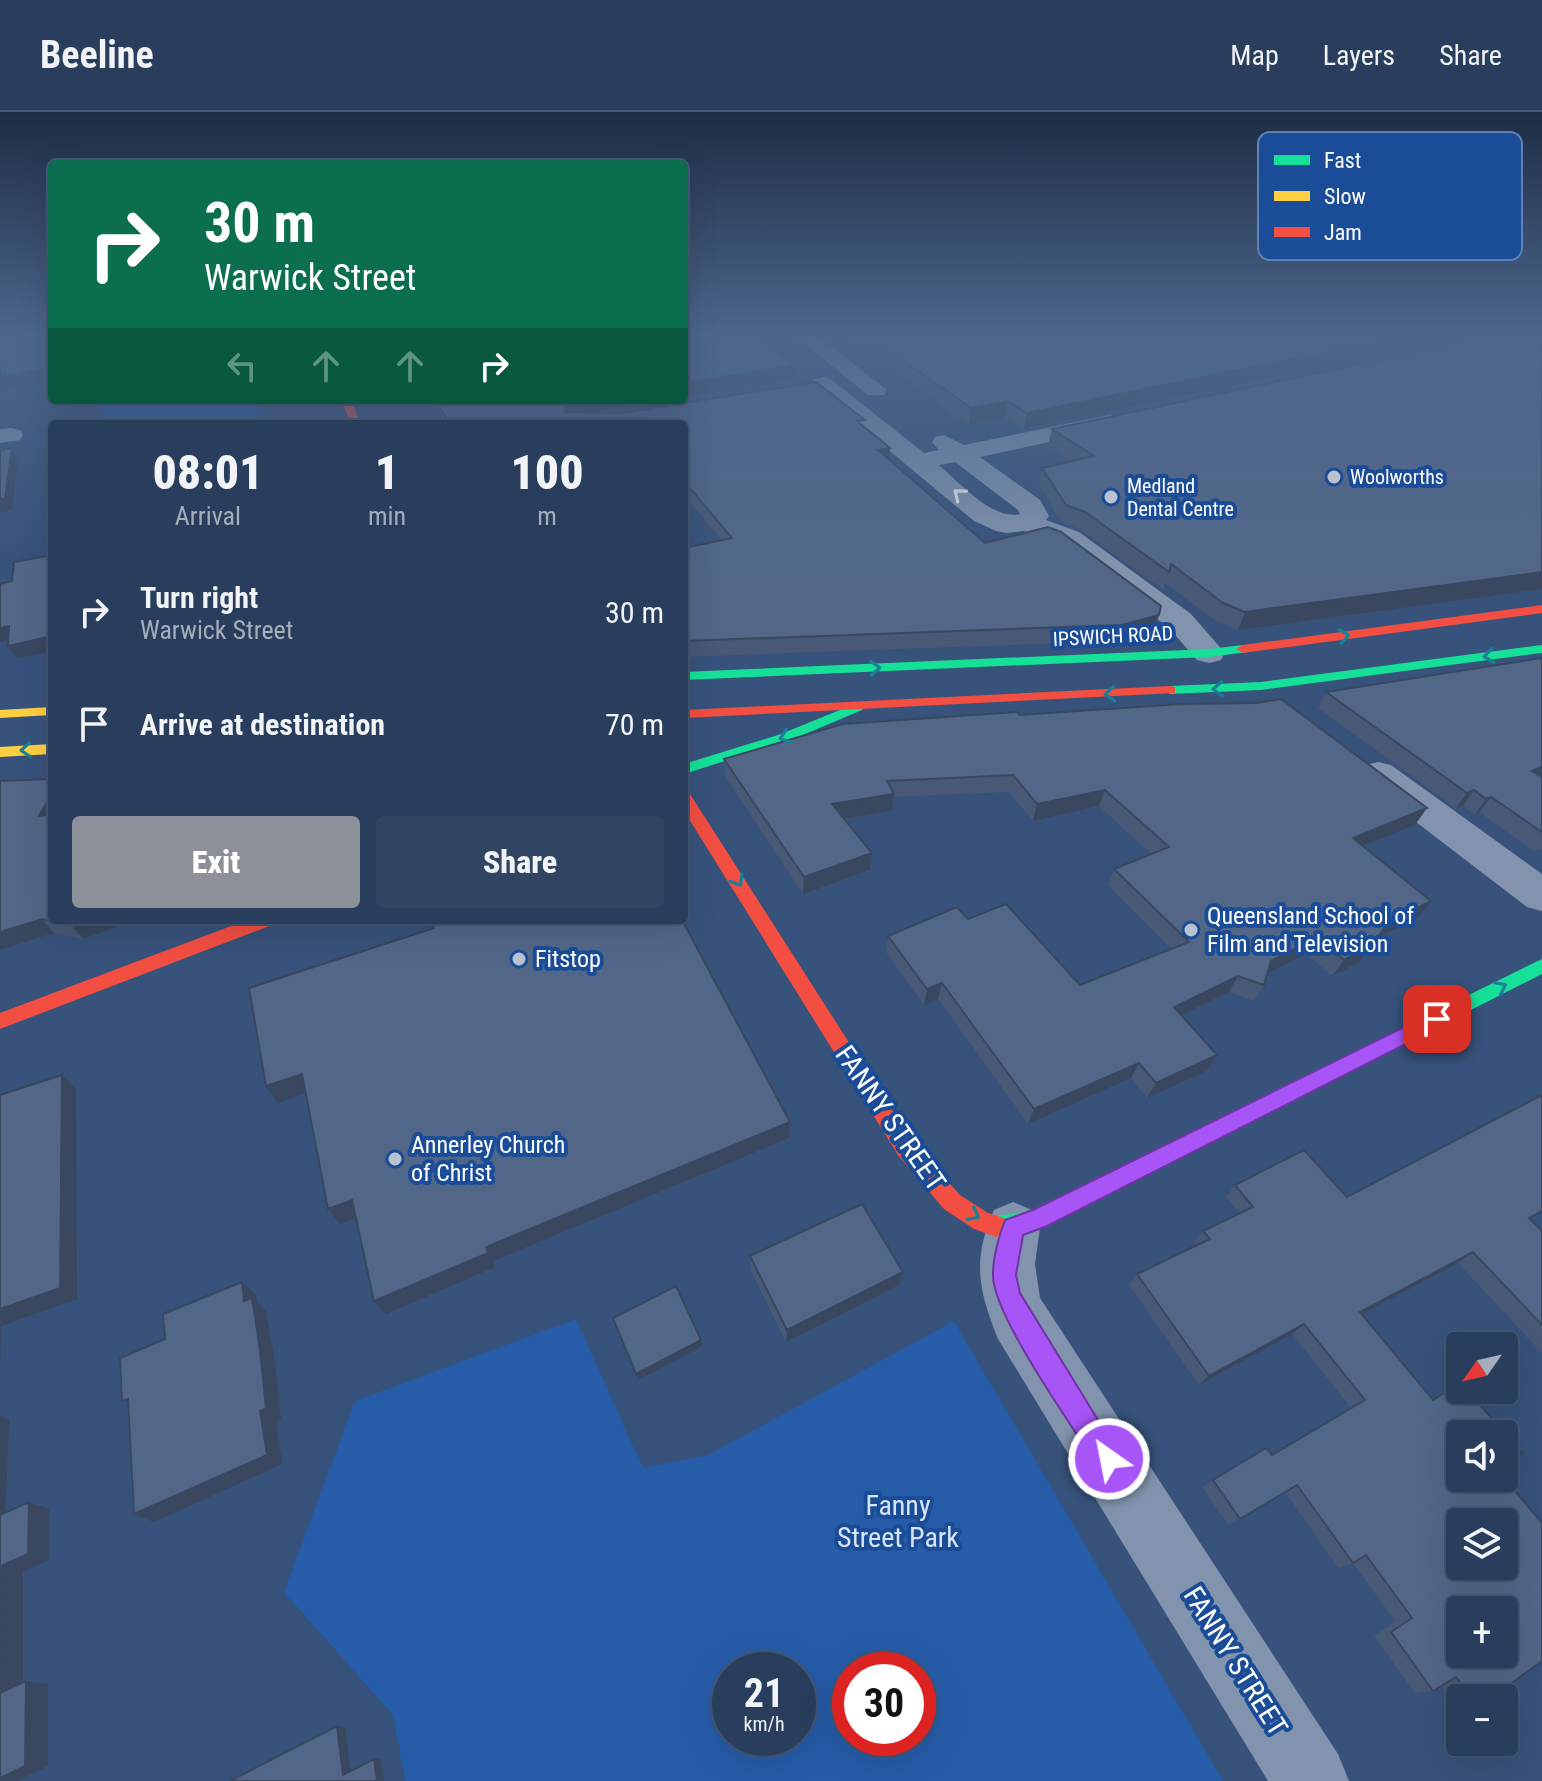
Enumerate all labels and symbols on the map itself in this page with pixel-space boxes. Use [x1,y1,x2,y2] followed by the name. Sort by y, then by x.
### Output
[1258,132,1522,260] legend
[1324,148,1361,173] text: Fast
[1324,184,1366,209] text: Slow
[1324,220,1362,245] text: Jam
[1350,465,1444,489] place label: Woolworths
[1325,468,1343,486] marker: Woolworths
[1127,474,1234,521] place label: Medland Dental Centre
[1102,488,1120,506] marker: Medland Dental Centre
[954,489,968,504] one-way arrow
[1052,621,1174,651] street label: IPSWICH ROAD
[1337,628,1351,645] one-way arrow
[1482,647,1496,664] one-way arrow
[869,660,882,677] one-way arrow
[1211,680,1224,697] one-way arrow
[1103,685,1116,702] one-way arrow
[778,727,792,743] one-way arrow
[19,742,32,759] one-way arrow
[728,872,744,887] one-way arrow
[1207,902,1414,958] place label: Queensland School of Film and Television
[1182,921,1200,939] marker: Queensland School of Film and Television
[535,945,601,973] place label: Fitstop
[510,950,528,968] marker: Fitstop
[1492,981,1507,997] one-way arrow
[1403,985,1471,1053] pin
[828,1039,953,1197] street label: FANNY STREET
[411,1131,565,1187] place label: Annerley Church of Christ
[386,1150,404,1168] marker: Annerley Church of Christ
[966,1206,981,1221] one-way arrow
[1446,1332,1518,1404] north arrow
[1067,1417,1151,1501] position arrow
[837,1489,959,1554] park label: Fanny Street Park
[1177,1581,1294,1742] street label: FANNY STREET
[832,1652,936,1756] speed limit sign: 30

